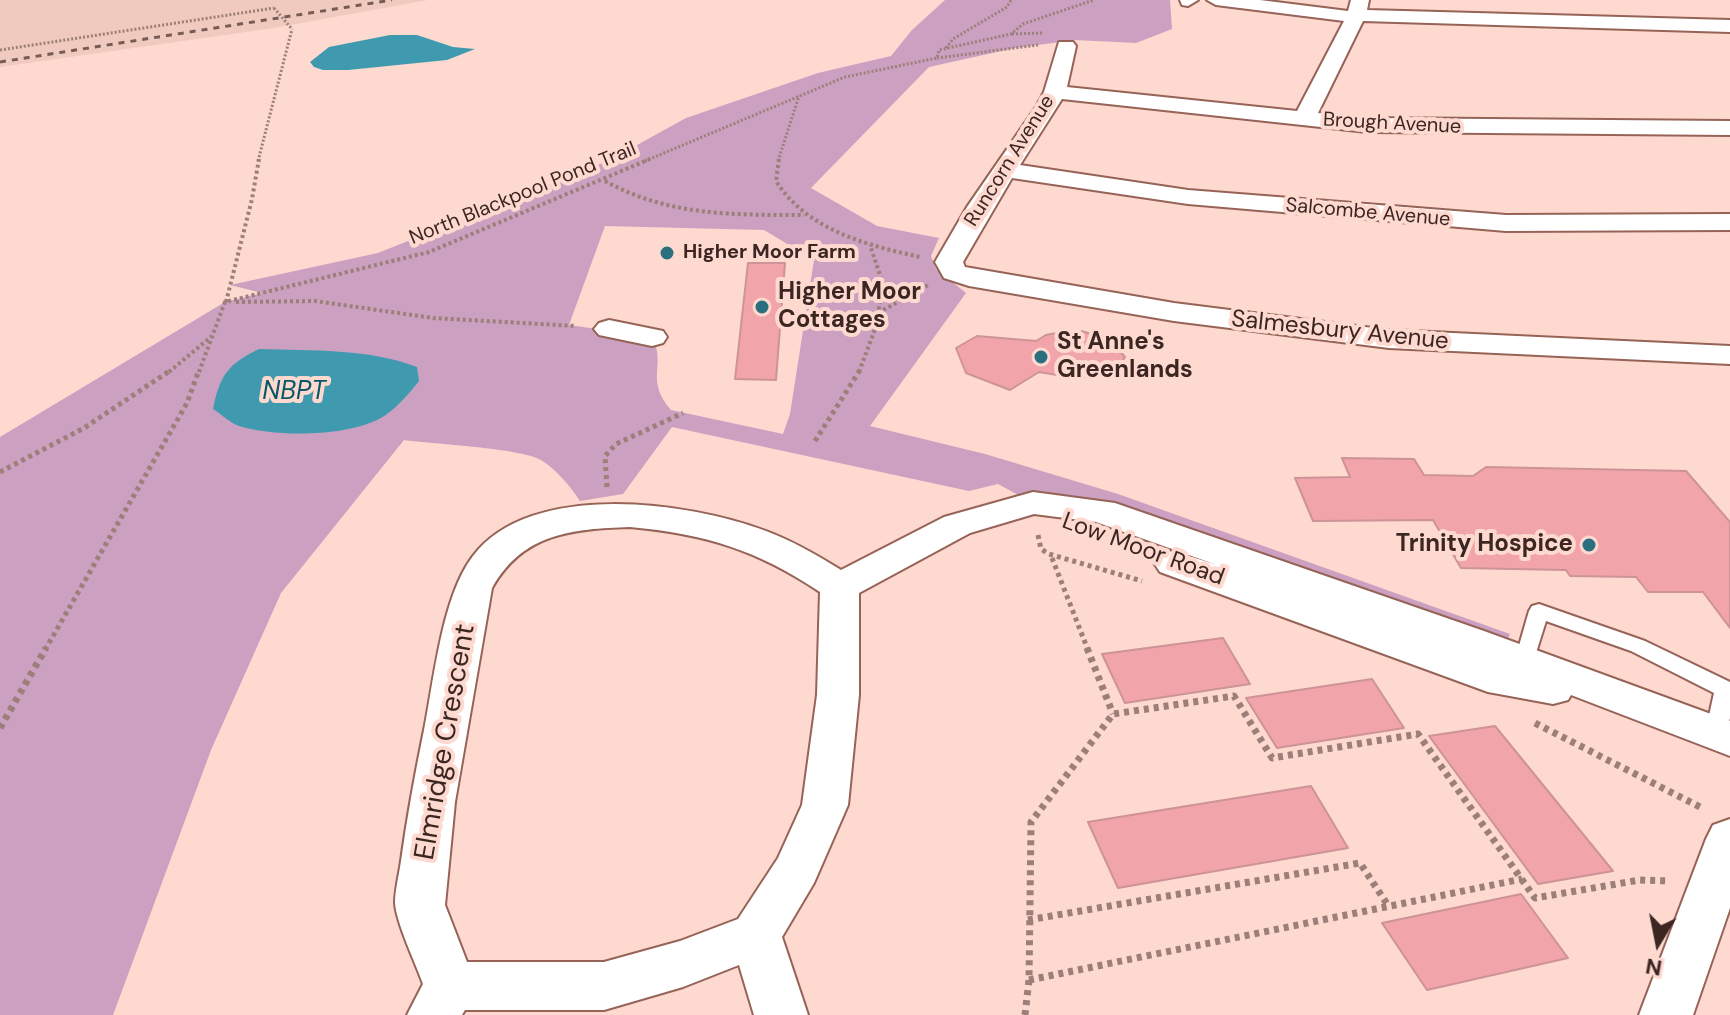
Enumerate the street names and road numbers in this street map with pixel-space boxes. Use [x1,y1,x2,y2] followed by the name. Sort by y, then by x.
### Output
[960,91,1060,231] street label: Runcorn Avenue
[1322,108,1462,140] street label: Brough Avenue
[406,137,640,251] street label: North Blackpool Pond Trail
[1285,194,1451,232] street label: Salcombe Avenue
[1230,305,1450,357] street label: Salmesbury Avenue
[1058,507,1228,593] street label: Low Moor Road
[409,621,483,863] street label: Elmridge Crescent

